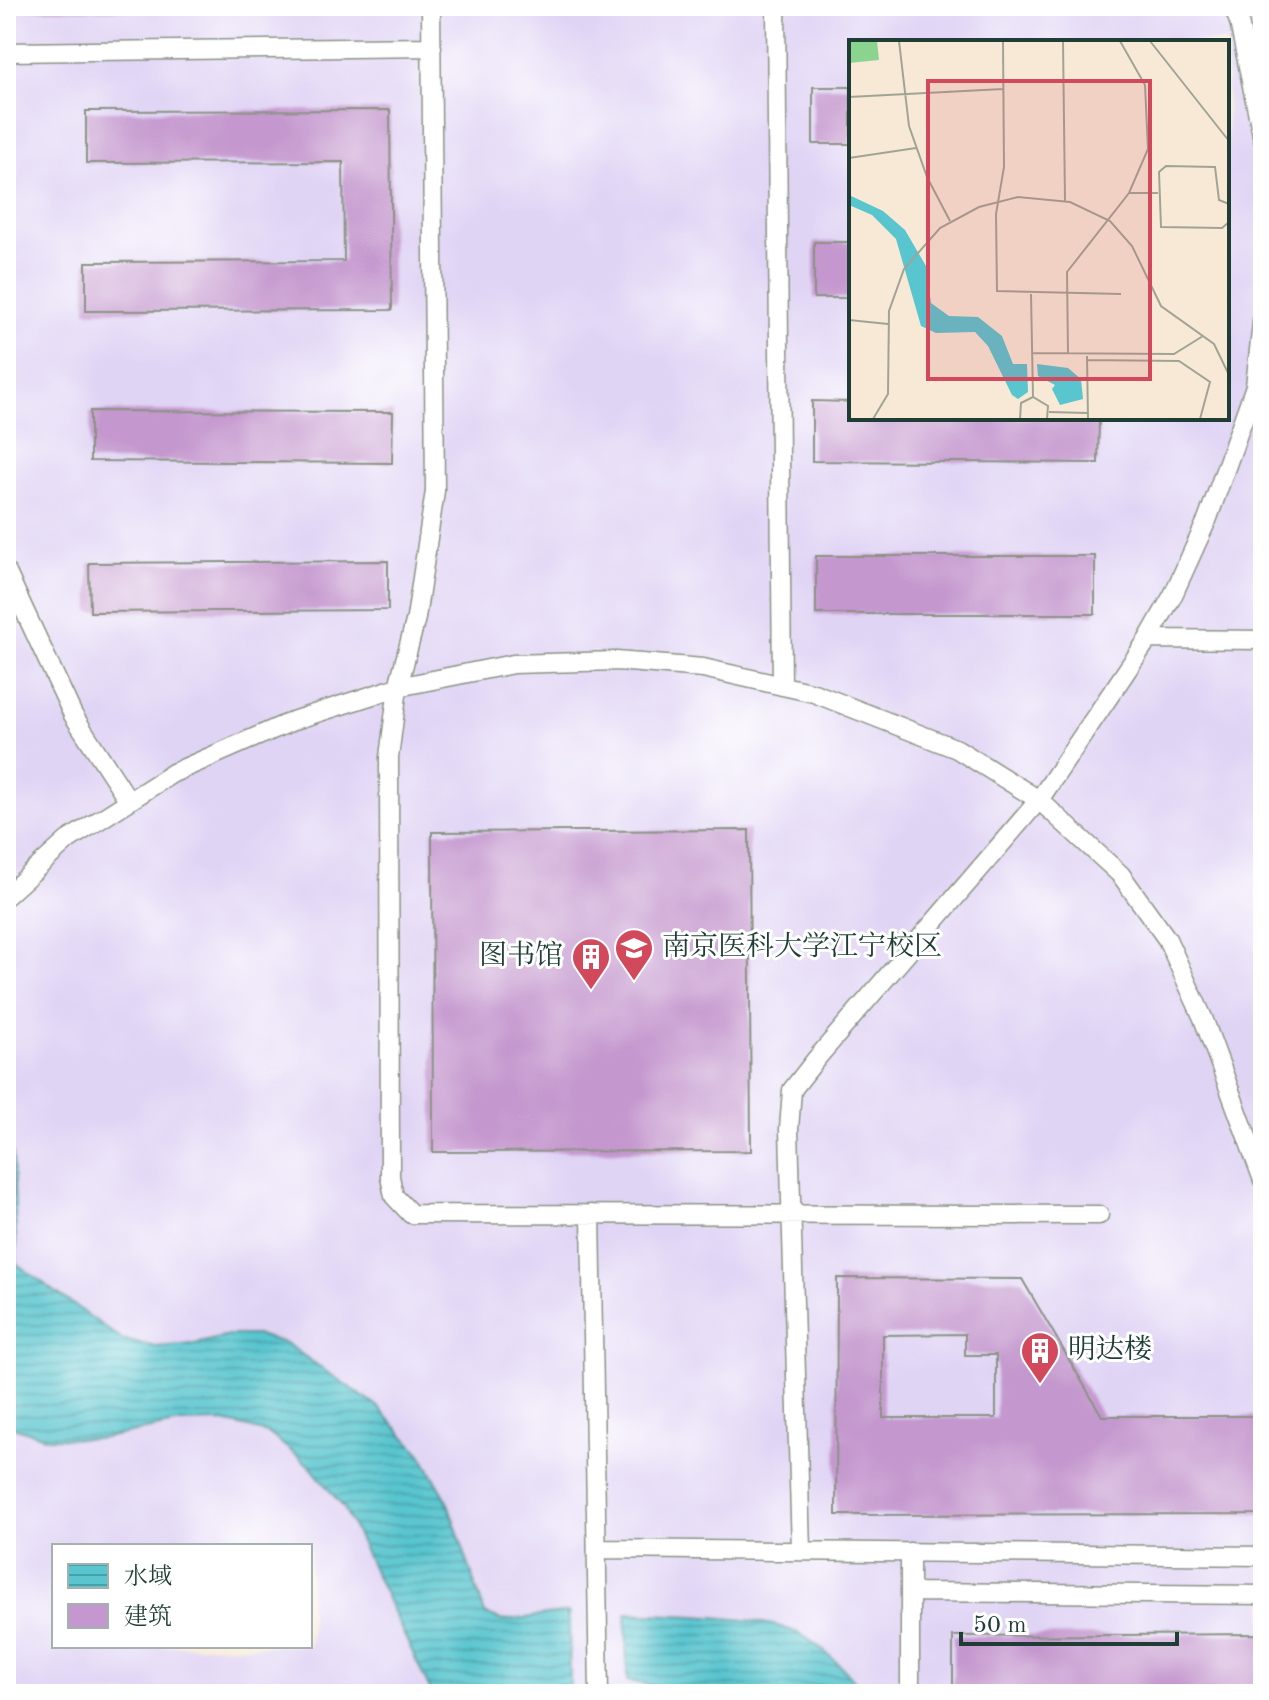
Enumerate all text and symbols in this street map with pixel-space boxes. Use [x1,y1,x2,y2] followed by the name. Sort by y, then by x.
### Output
[849,40,1229,420] inset map
[613,927,655,982] school or university icon: 南京医科大学江宁校区
[662,931,942,962] place label: 南京医科大学江宁校区
[570,936,612,991] building icon: 图书馆
[479,940,563,971] place label: 图书馆
[1019,1330,1061,1385] building icon: 明达楼
[1068,1334,1152,1365] place label: 明达楼
[52,1544,312,1648] legend
[124,1563,172,1590] text: 水域
[961,1596,1177,1646] scale bar
[124,1603,172,1630] text: 建筑
[973,1614,1027,1638] text: 50 m

